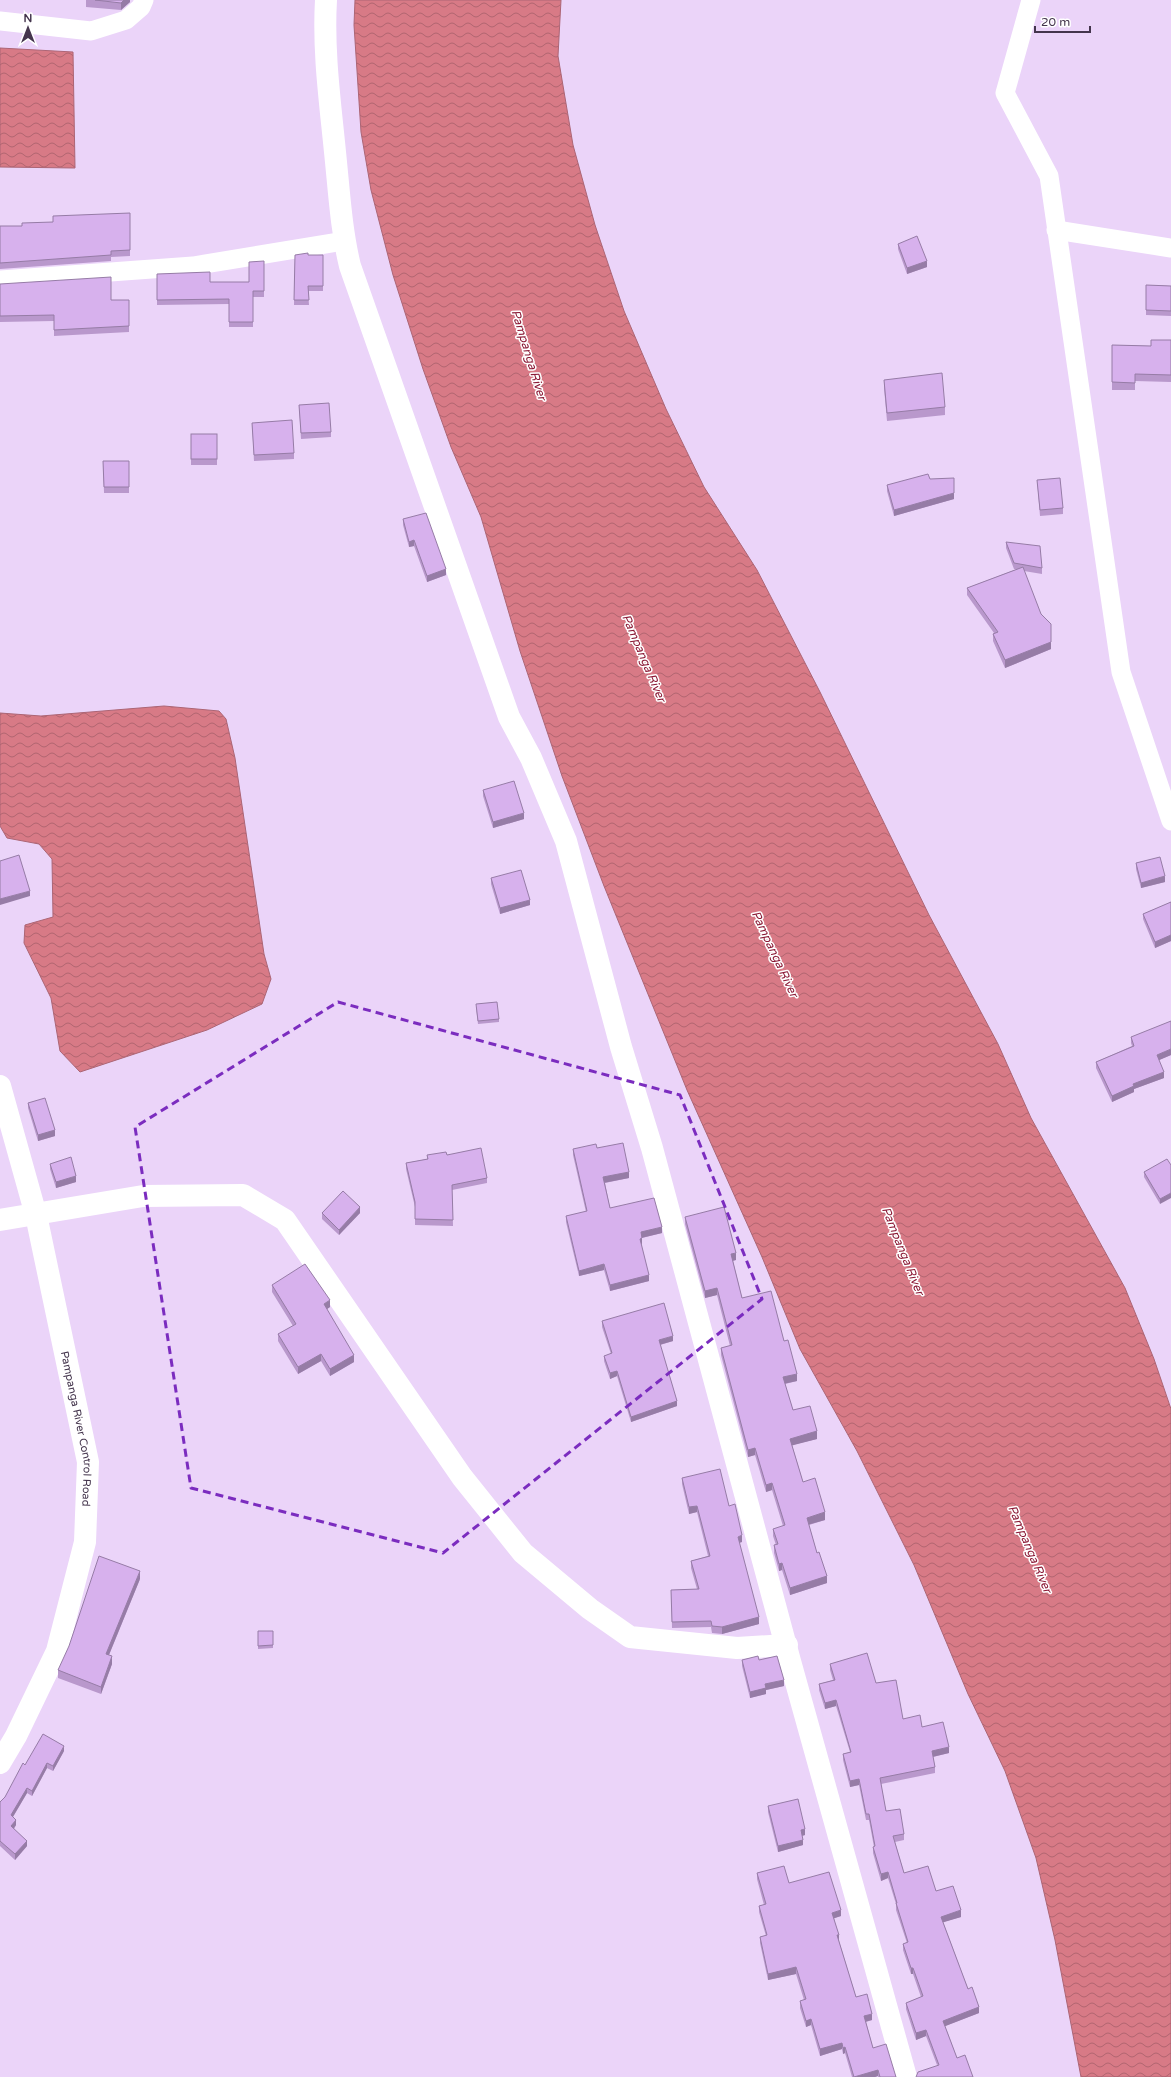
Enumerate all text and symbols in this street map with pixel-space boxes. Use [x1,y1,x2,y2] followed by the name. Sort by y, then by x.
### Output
[8,8,48,48] north arrow
[1035,8,1090,34] scale bar
[24,12,32,25] text: N
[1041,15,1070,29] text: 20 m
[509,308,550,403] water label: Pampanga River
[619,612,669,705] water label: Pampanga River
[749,909,802,1001] water label: Pampanga River
[879,1205,928,1298] water label: Pampanga River
[58,1350,94,1507] street label: Pampanga River Control Road
[1005,1503,1055,1596] water label: Pampanga River

